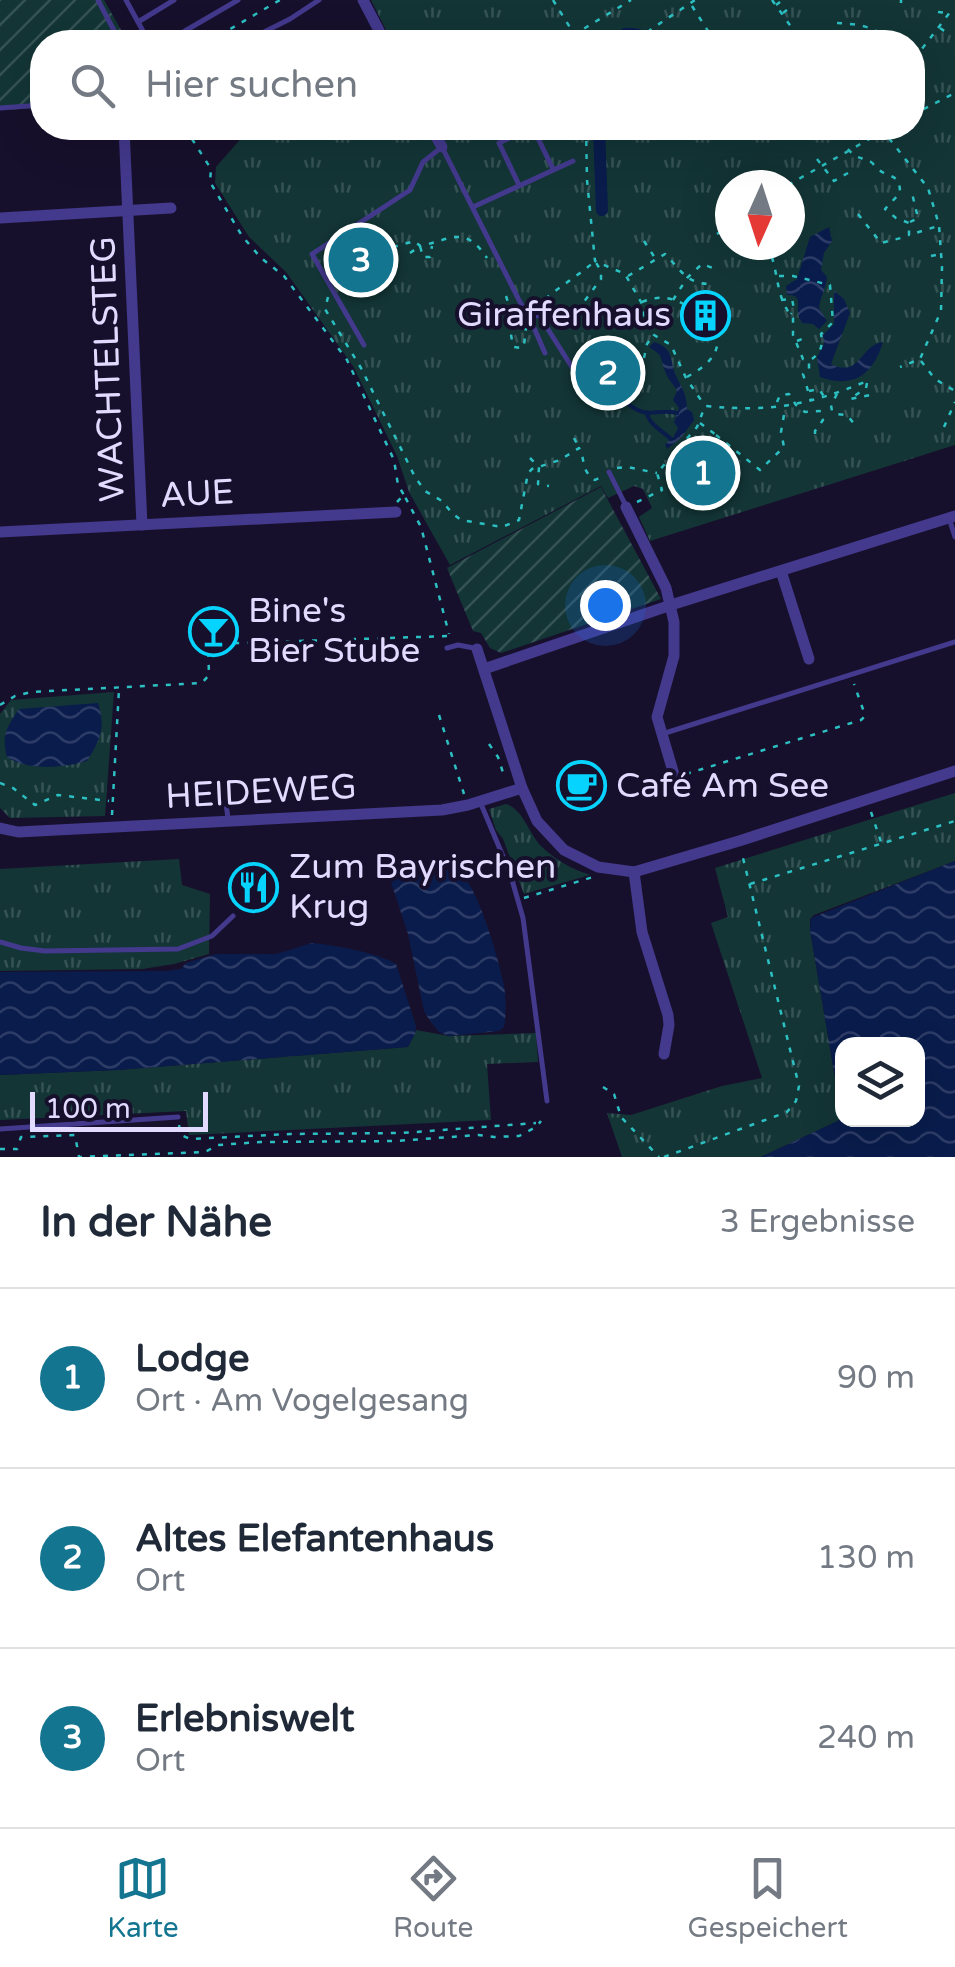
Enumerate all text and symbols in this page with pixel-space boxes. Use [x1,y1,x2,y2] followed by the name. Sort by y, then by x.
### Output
[30,30,925,140] search box
[65,58,120,113] icon: search
[145,62,358,108] text: Hier suchen
[715,170,805,260] north arrow
[328,222,394,298] pin: 3
[82,235,134,503] street label: WACHTELSTEG
[680,289,732,341] building icon: Giraffenhaus
[457,294,671,336] place label: Giraffenhaus
[576,336,640,410] pin: 2
[670,436,736,510] pin: 1
[159,471,235,517] street label: AUE
[580,580,631,631] your location
[248,590,420,672] place label: Bine's Bier Stube
[187,605,239,657] bar icon: Bine's Bier Stube
[555,760,607,812] cafe icon: Café Am See
[616,765,829,807] place label: Café Am See
[164,766,358,818] street label: HEIDEWEG
[289,846,556,928] place label: Zum Bayrischen Krug
[228,861,280,913] restaurant icon: Zum Bayrischen Krug
[835,1037,925,1127] map controls
[835,1037,925,1127] button: layers
[30,1087,208,1132] scale bar
[45,1092,131,1126] text: 100 m
[40,1197,272,1248] text: In der Nähe
[720,1203,915,1241] text: 3 Ergebnisse
[135,1336,249,1382] text: Lodge
[62,1359,83,1397] text: 1
[837,1359,915,1397] text: 90 m
[135,1382,469,1420] text: Ort · Am Vogelgesang
[135,1516,494,1562] text: Altes Elefantenhaus
[62,1539,83,1577] text: 2
[817,1539,915,1577] text: 130 m
[135,1562,185,1600] text: Ort
[135,1696,355,1742] text: Erlebniswelt
[62,1719,83,1757] text: 3
[817,1719,915,1757] text: 240 m
[135,1742,185,1780] text: Ort
[107,1851,179,1945] tab: Karte
[393,1851,473,1945] tab: Route
[688,1851,848,1945] tab: Gespeichert

